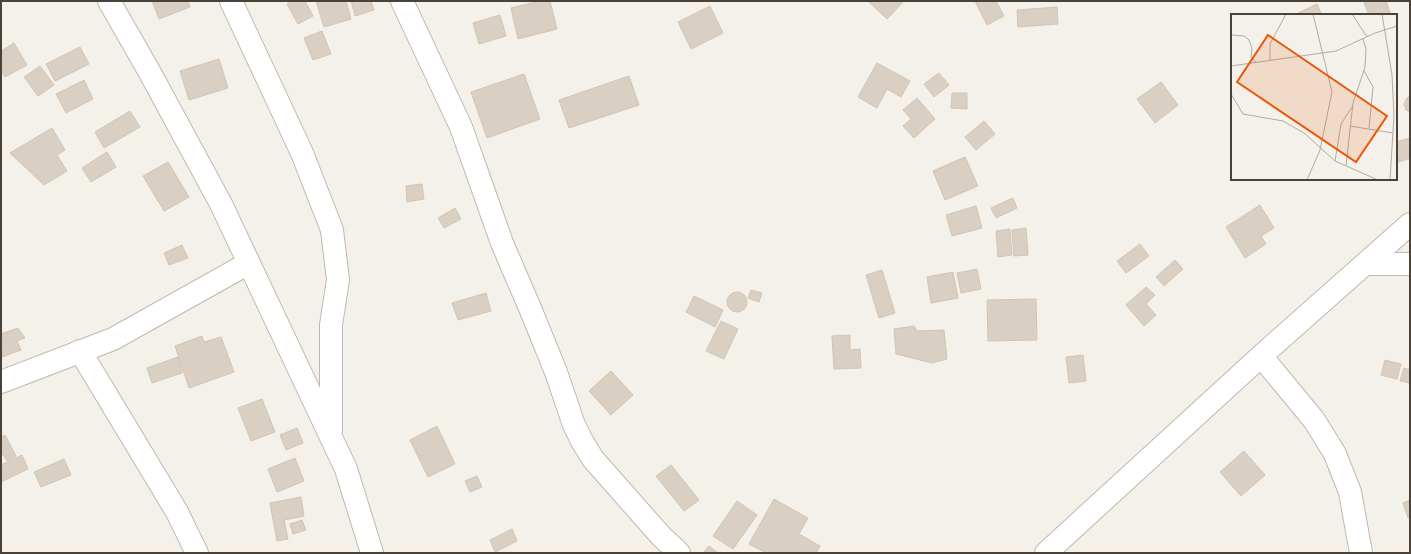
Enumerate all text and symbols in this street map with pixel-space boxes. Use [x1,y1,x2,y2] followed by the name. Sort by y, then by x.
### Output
[1231,14,1397,180] inset map

